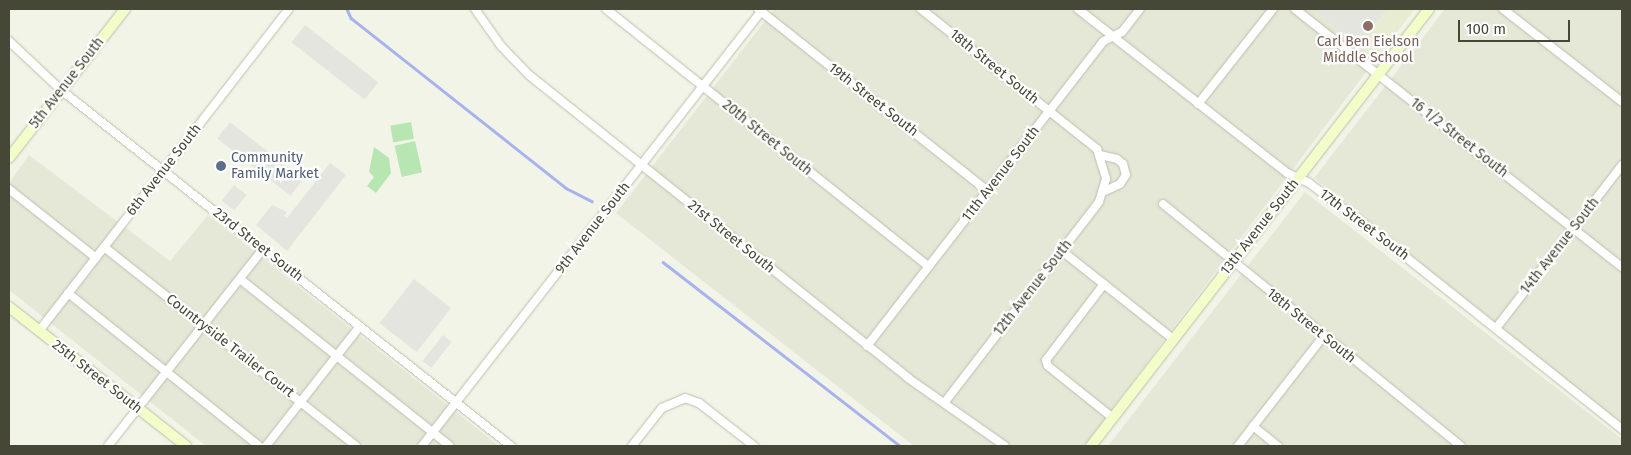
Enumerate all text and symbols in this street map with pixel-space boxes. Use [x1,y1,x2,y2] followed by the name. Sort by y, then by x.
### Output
[1461,10,1574,42] scale bar
[1362,20,1374,32] marker: Carl Ben Eielson Middle School
[1466,20,1506,38] text: 100 m
[946,26,1042,108] street label: 18th Street South
[26,34,108,132] street label: 5th Avenue South
[1317,34,1419,66] place label: Carl Ben Eielson Middle School
[825,60,921,140] street label: 19th Street South
[1407,95,1511,181] street label: 16 1/2 Street South
[719,97,815,179] street label: 20th Street South
[123,121,205,219] street label: 6th Avenue South
[959,123,1043,225] street label: 11th Avenue South
[231,150,319,182] place label: Community Family Market
[215,160,227,172] marker: Community Family Market
[1217,176,1303,278] street label: 13th Avenue South
[552,179,634,277] street label: 9th Avenue South
[1316,186,1412,264] street label: 17th Street South
[1517,194,1603,298] street label: 14th Avenue South
[684,197,778,277] street label: 21st Street South
[210,205,306,285] street label: 23rd Street South
[990,237,1076,339] street label: 12th Avenue South
[1263,285,1359,367] street label: 18th Street South
[163,291,297,401] street label: Countryside Trailer Court
[49,337,145,417] street label: 25th Street South

